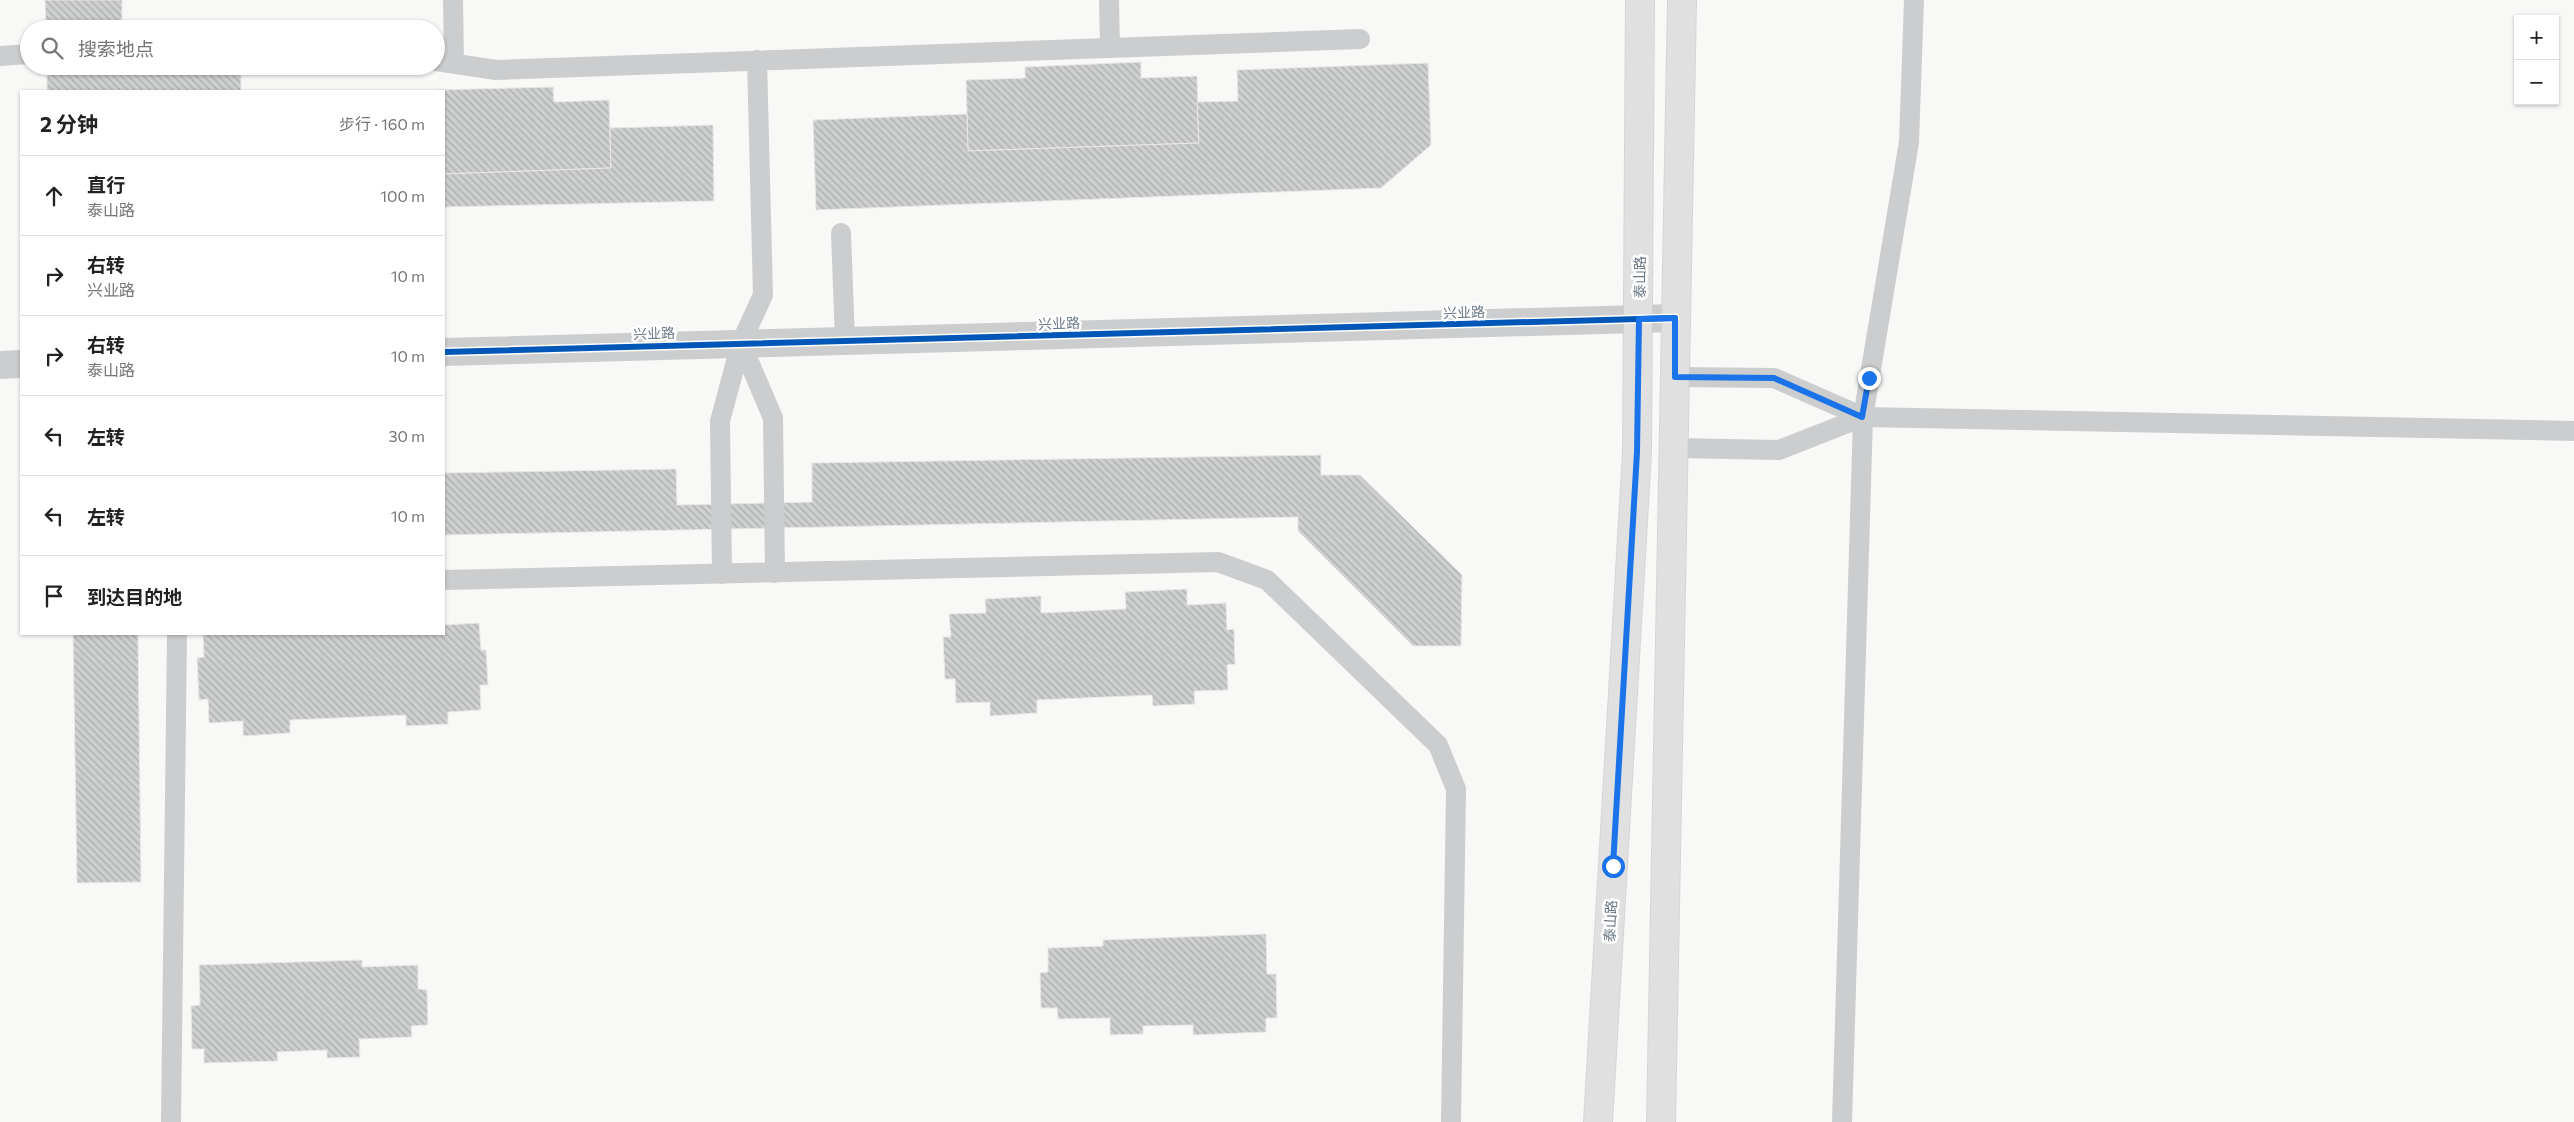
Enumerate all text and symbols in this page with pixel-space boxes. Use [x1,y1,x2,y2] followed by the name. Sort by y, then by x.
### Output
[2514,15,2559,105] map controls
[2514,15,2559,60] button: +
[20,20,445,75] search box
[38,34,66,62] icon: search
[78,37,154,60] text: 搜索地点
[2514,60,2559,105] button: −
[40,111,98,136] text: 2 分钟
[339,114,425,133] text: 步行 · 160 m
[87,173,125,196] text: 直行
[40,182,68,210] icon: ahead
[380,186,425,205] text: 100 m
[87,200,135,219] text: 泰山路
[87,253,125,276] text: 右转
[1631,256,1648,298] street label: 泰山路
[40,262,68,290] icon: right
[391,266,425,285] text: 10 m
[87,280,135,299] text: 兴业路
[1443,303,1485,321] street label: 兴业路
[1038,314,1080,332] street label: 兴业路
[633,324,675,342] street label: 兴业路
[87,333,125,356] text: 右转
[40,342,68,370] icon: right
[391,346,425,365] text: 10 m
[87,360,135,379] text: 泰山路
[1858,367,1881,390] route end
[40,422,68,450] icon: left
[87,425,125,448] text: 左转
[388,426,425,445] text: 30 m
[40,502,68,530] icon: left
[87,505,125,528] text: 左转
[391,506,425,525] text: 10 m
[40,582,68,610] icon: arrive
[87,585,182,608] text: 到达目的地
[1602,855,1625,878] route start
[1600,900,1620,942] street label: 泰山路

